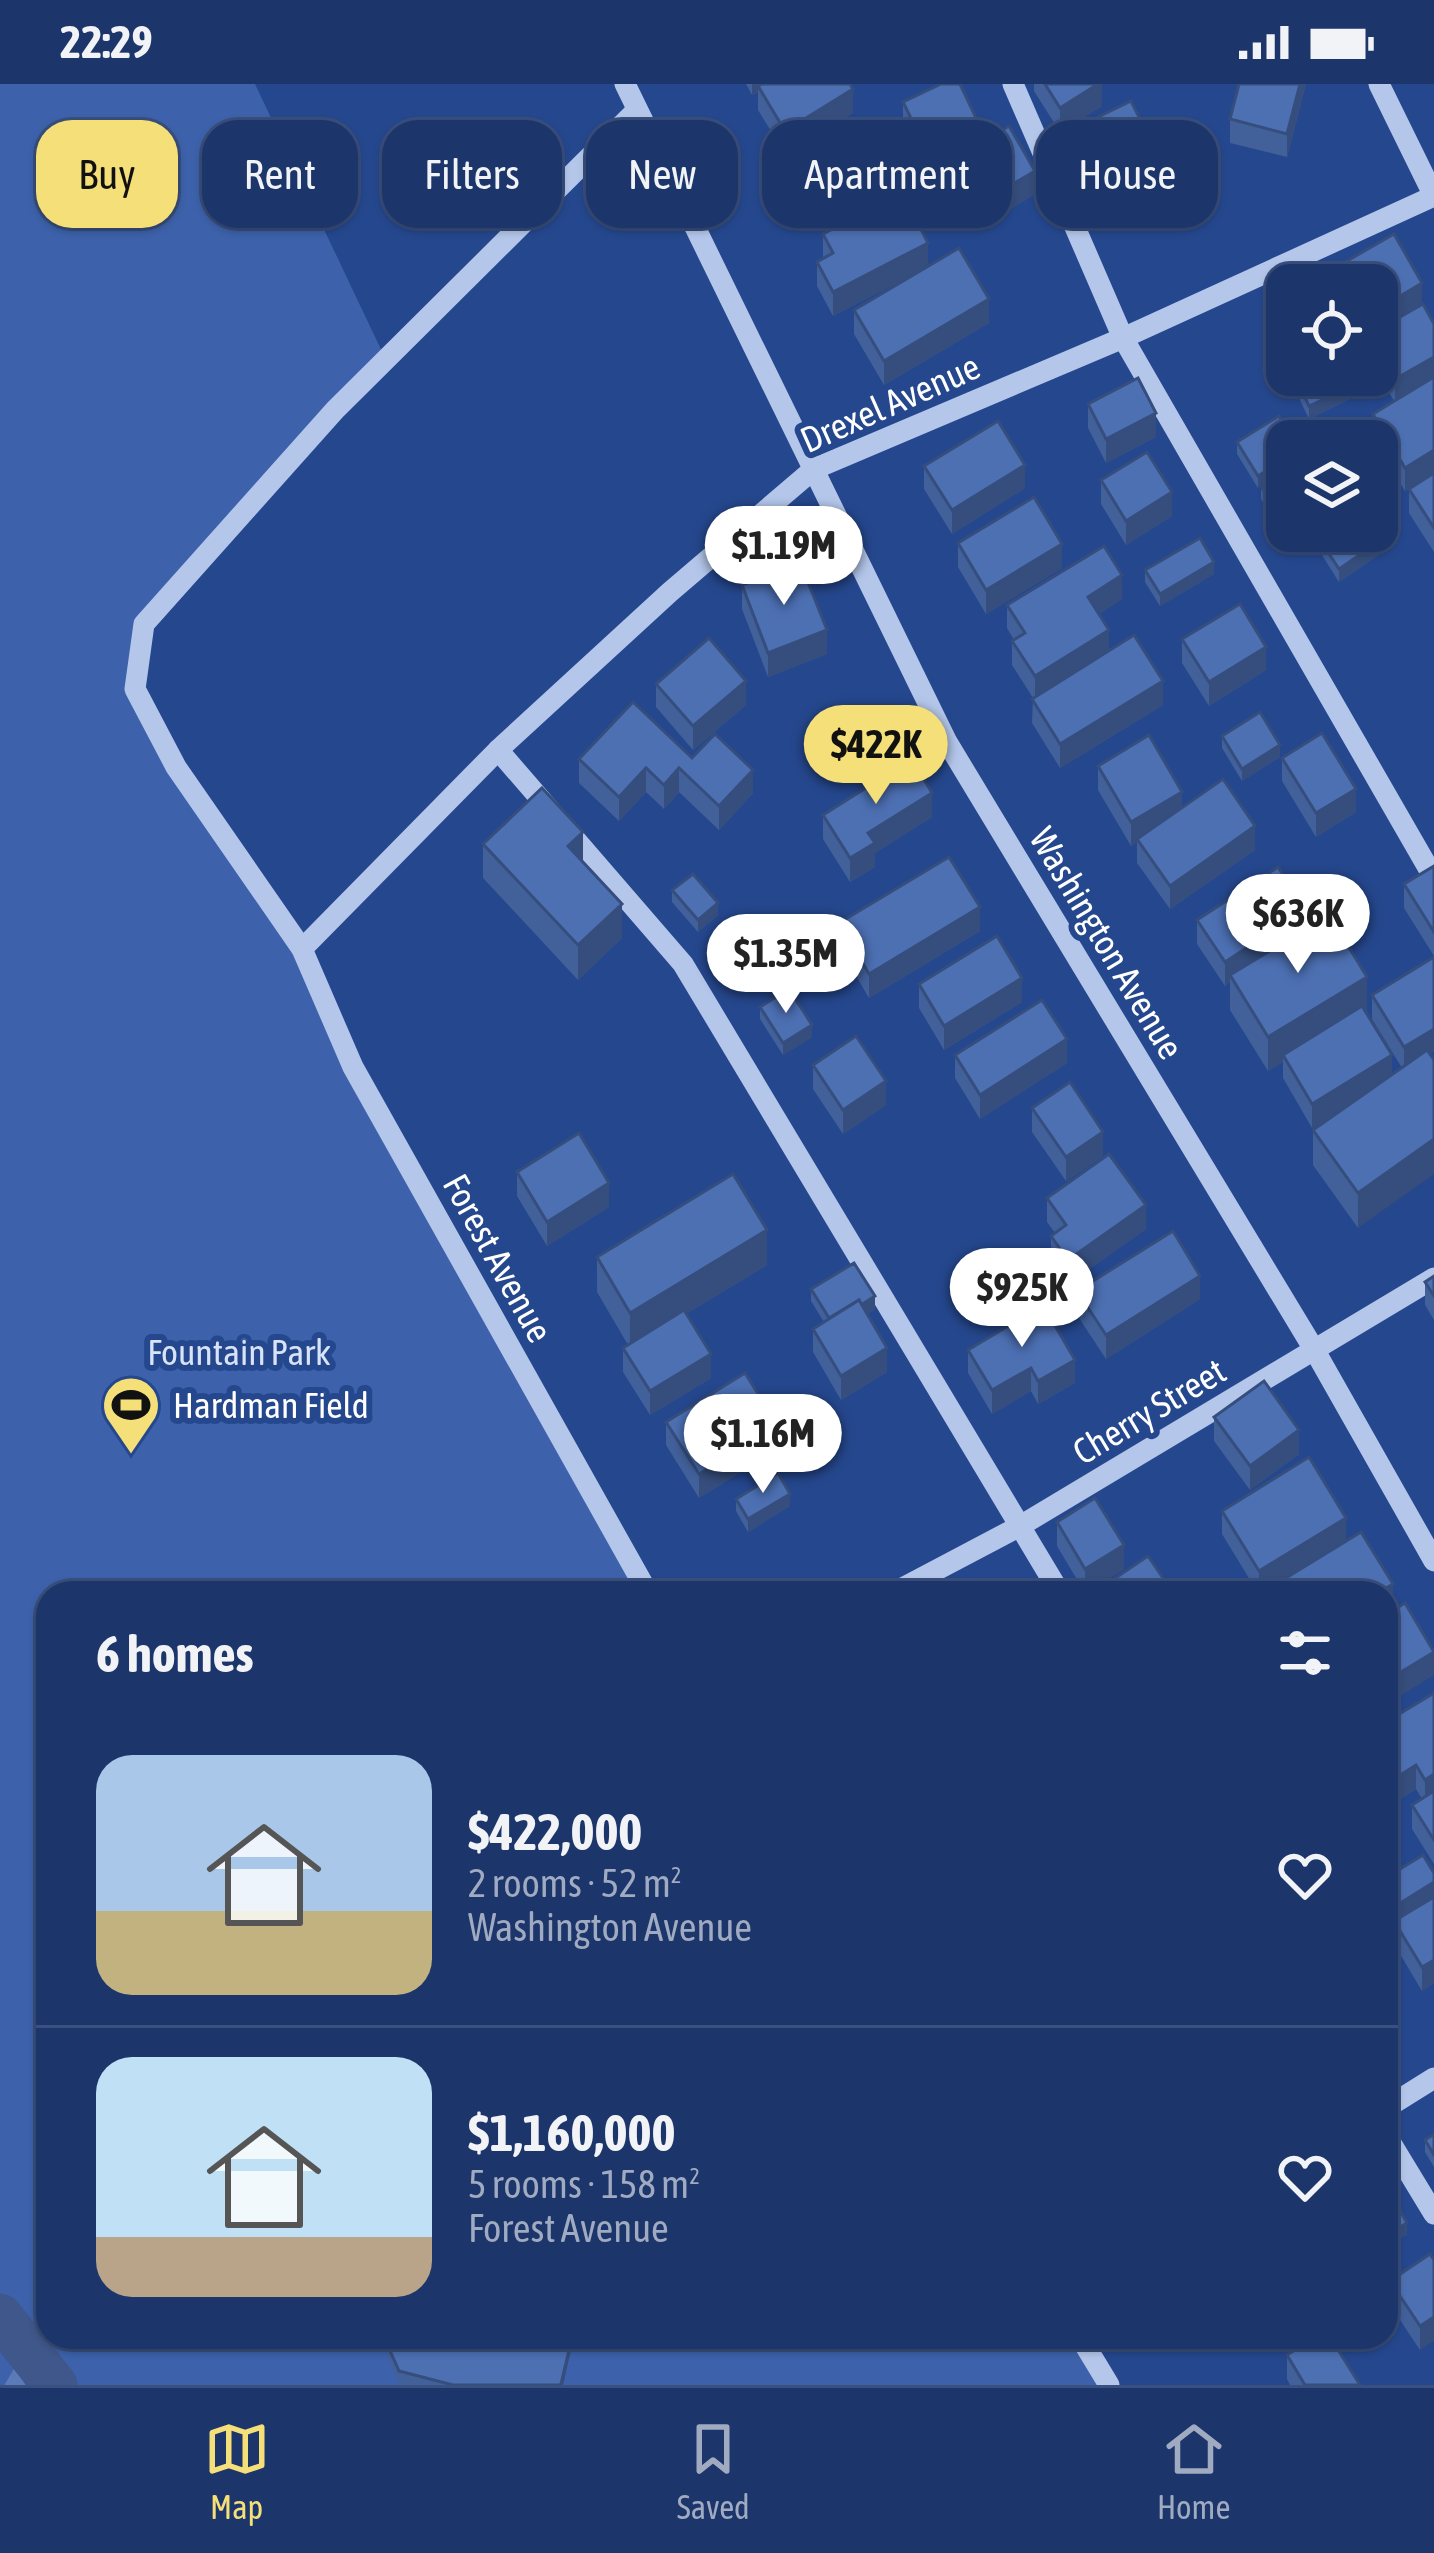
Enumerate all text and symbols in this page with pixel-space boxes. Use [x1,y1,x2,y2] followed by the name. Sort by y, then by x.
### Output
[60,16,153,68] text: 22:29
[36,120,178,228] chip: Buy
[202,120,358,228] chip: Rent
[382,120,562,228] chip: Filters
[586,120,738,228] chip: New
[762,120,1012,228] chip: Apartment
[1036,120,1218,228] chip: House
[1266,264,1398,552] map controls
[1266,264,1398,396] button: locate
[794,345,986,461] street label: Drexel Avenue
[1266,420,1398,552] button: layers
[686,506,882,608] pin: $1.19M
[732,523,836,567] text: $1.19M
[792,705,960,807] pin: $422K
[831,722,921,766] text: $422K
[1021,820,1193,1066] street label: Washington Avenue
[1214,874,1382,976] pin: $636K
[1253,891,1343,935] text: $636K
[688,914,884,1016] pin: $1.35M
[734,931,838,975] text: $1.35M
[435,1167,561,1349] street label: Forest Avenue
[938,1248,1106,1350] pin: $925K
[977,1265,1067,1309] text: $925K
[147,1331,331,1373] park label: Fountain Park
[1065,1349,1233,1473] street label: Cherry Street
[100,1374,162,1456] sports icon: Hardman Field
[173,1384,369,1426] place label: Hardman Field
[665,1394,861,1496] pin: $1.16M
[711,1411,815,1455] text: $1.16M
[1272,1620,1338,1686] icon: filters
[96,1624,254,1683] text: 6 homes
[468,1802,642,1861] text: $422,000
[192,1803,336,1947] icon: home
[1272,1842,1338,1908] icon: heart
[468,1861,682,1905] text: 2 rooms · 52 m²
[468,1905,752,1949] text: Washington Avenue
[468,2103,675,2162] text: $1,160,000
[192,2105,336,2249] icon: home
[1272,2144,1338,2210] icon: heart
[468,2162,700,2206] text: 5 rooms · 158 m²
[468,2206,669,2250] text: Forest Avenue
[204,2416,270,2526] tab: Map
[677,2416,750,2526] tab: Saved
[1157,2416,1230,2526] tab: Home

